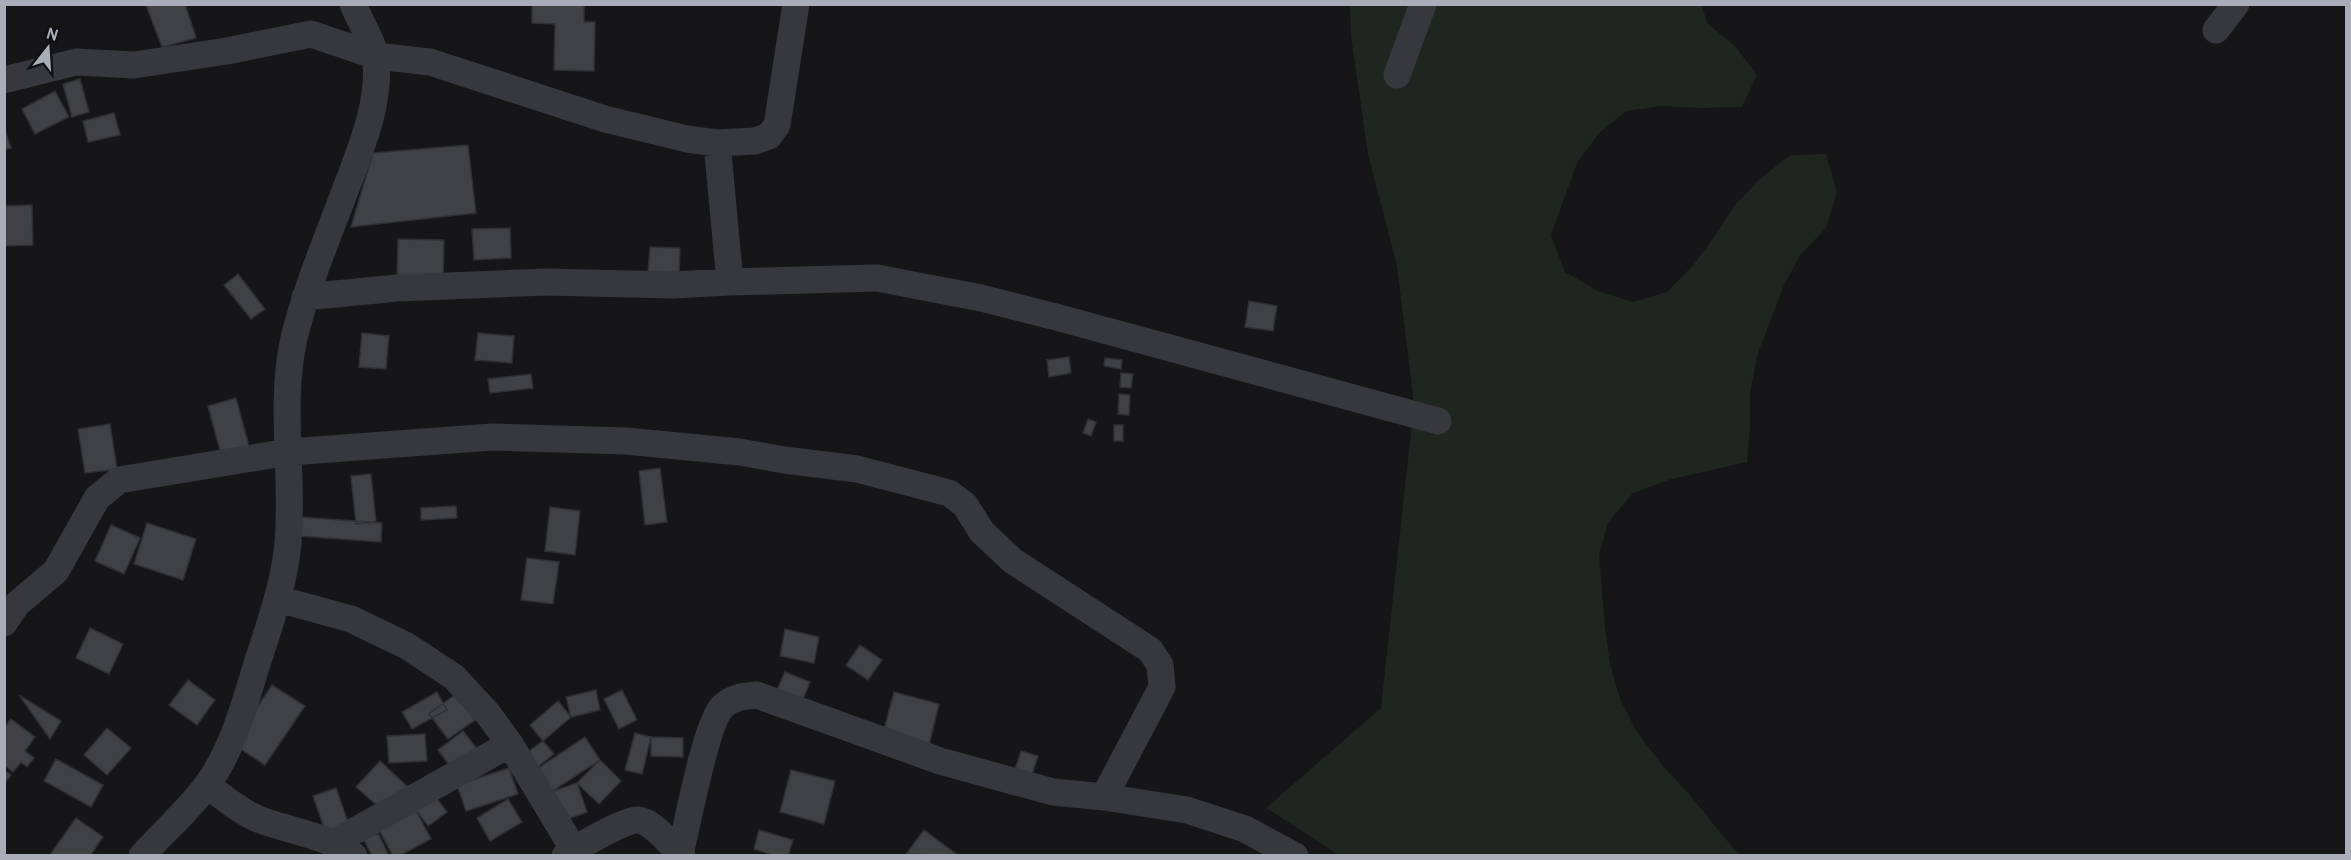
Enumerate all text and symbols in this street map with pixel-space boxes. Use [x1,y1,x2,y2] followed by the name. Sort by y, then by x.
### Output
[18,18,78,78] north arrow
[43,24,60,47] text: N

